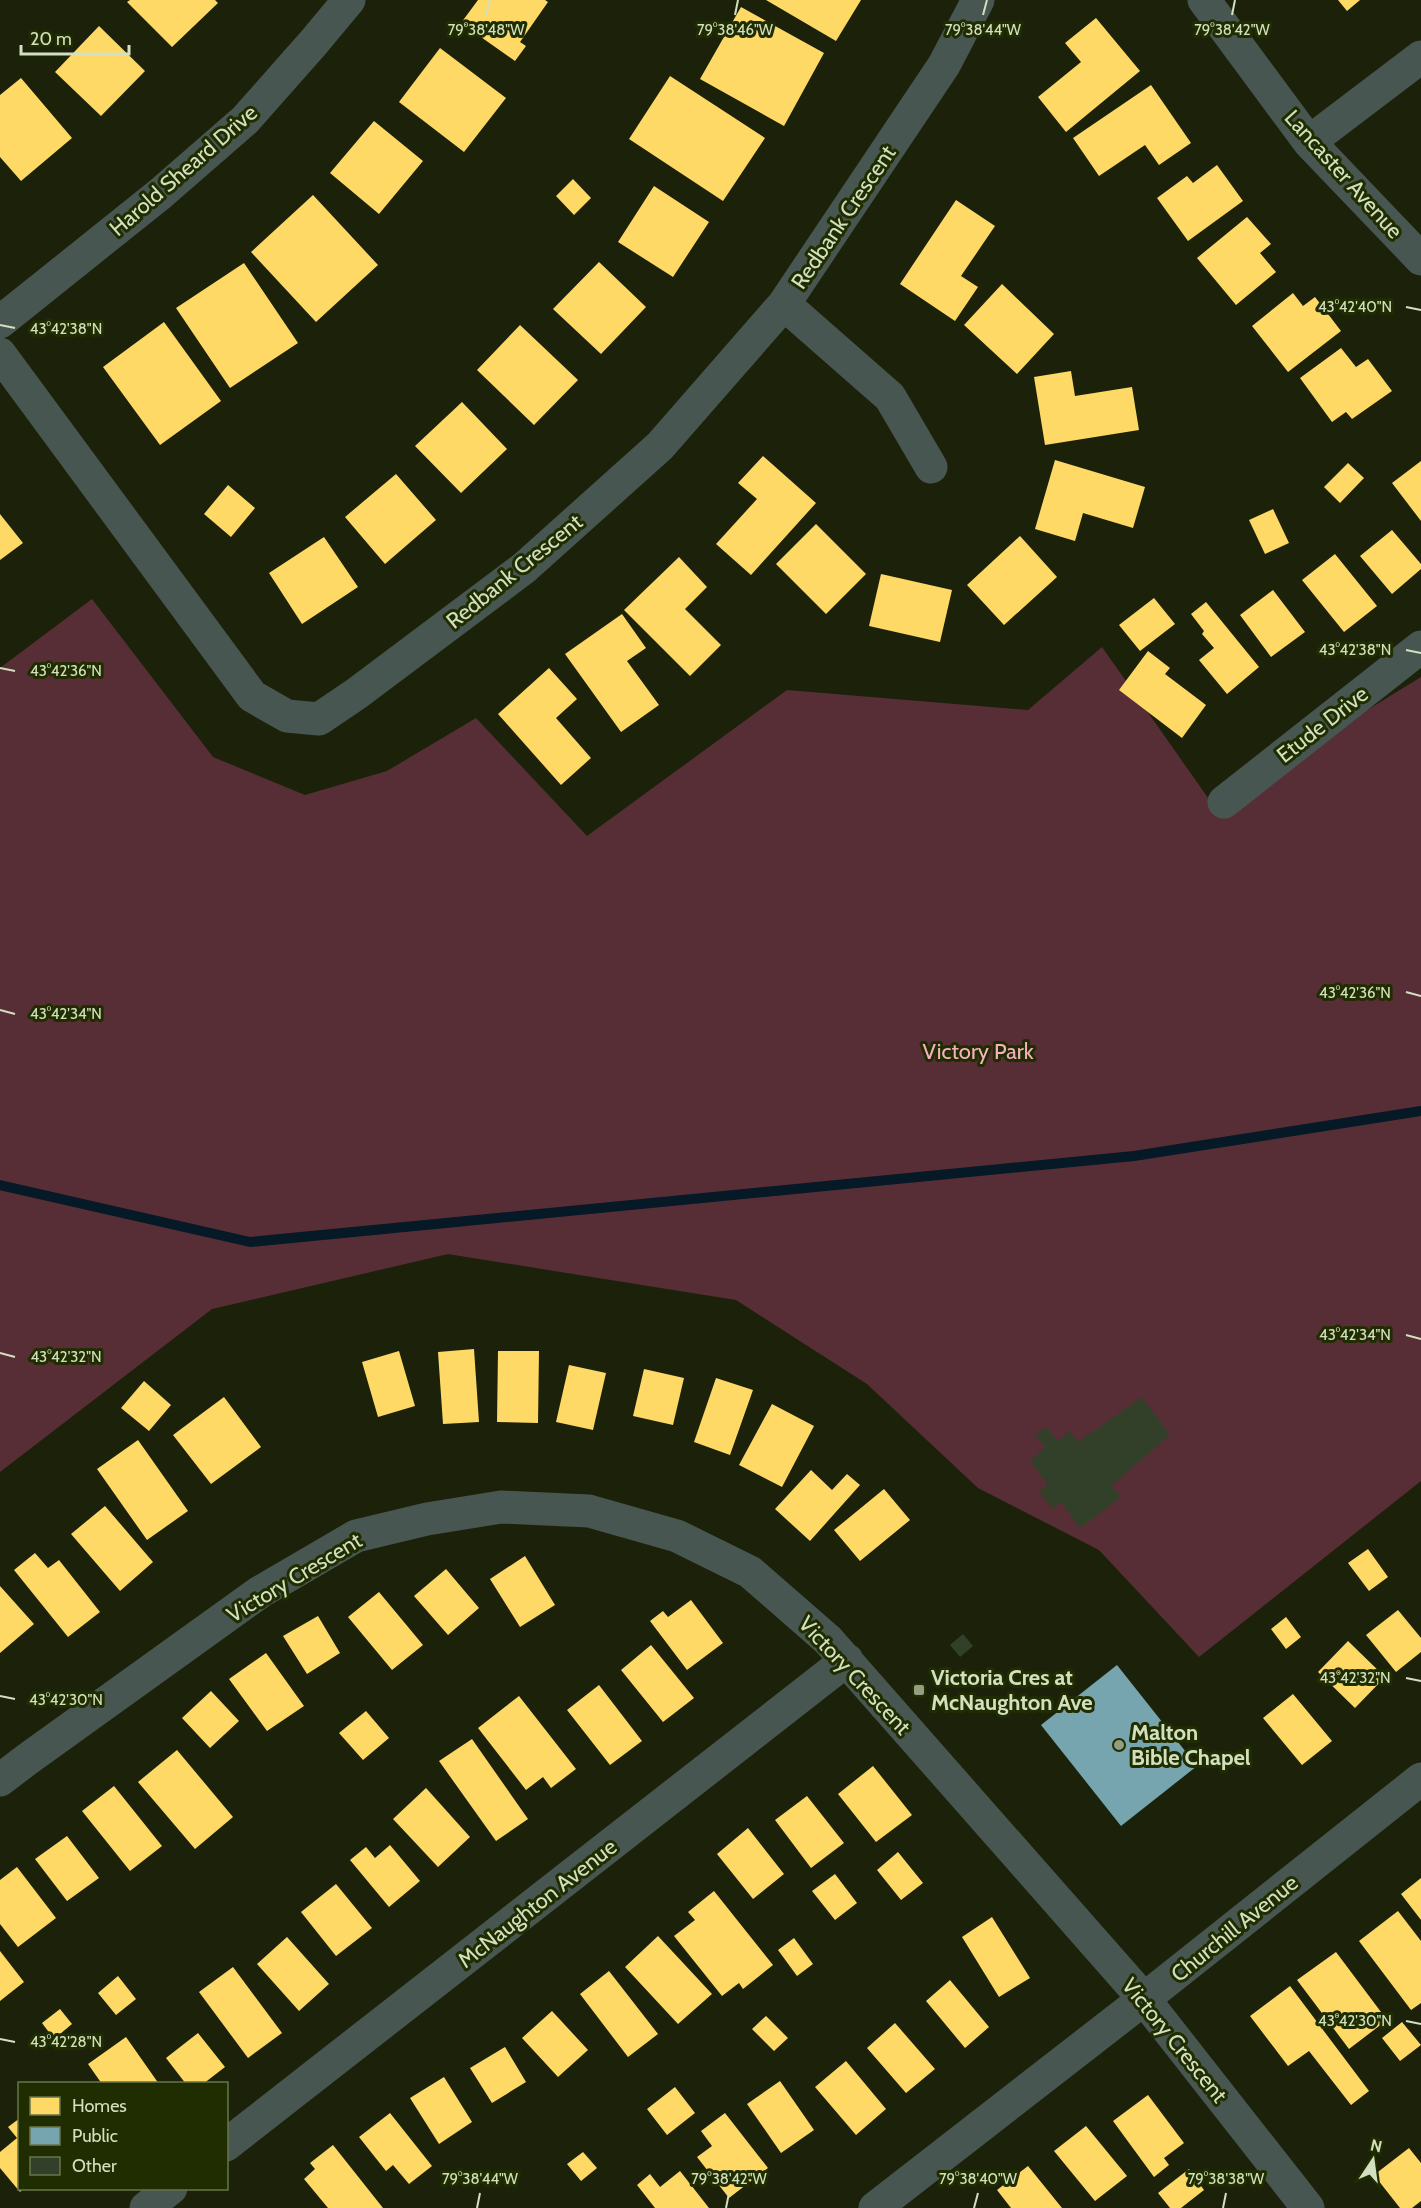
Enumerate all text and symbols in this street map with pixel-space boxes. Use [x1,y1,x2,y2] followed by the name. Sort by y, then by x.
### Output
[21,18,129,56] scale bar
[448,21,525,39] text: 79°38'48"W
[697,21,774,39] text: 79°38'46"W
[945,21,1022,39] text: 79°38'44"W
[1194,21,1271,39] text: 79°38'42"W
[30,28,72,50] text: 20 m
[104,99,263,242] street label: Harold Sheard Drive
[1279,104,1408,244] street label: Lancaster Avenue
[785,140,902,294] street label: Redbank Crescent
[1318,298,1392,316] text: 43°42'40"N
[30,320,102,338] text: 43°42'38"N
[441,508,588,635] street label: Redbank Crescent
[1319,641,1391,659] text: 43°42'38"N
[30,662,102,680] text: 43°42'36"N
[1271,680,1373,768] street label: Etude Drive
[1319,984,1391,1002] text: 43°42'36"N
[30,1005,102,1023] text: 43°42'34"N
[922,1038,1034,1065] park label: Victory Park
[1319,1326,1391,1344] text: 43°42'34"N
[30,1348,102,1366] text: 43°42'32"N
[222,1526,367,1628] street label: Victory Crescent
[793,1610,917,1741] street label: Victory Crescent
[931,1664,1092,1716] place label: Victoria Cres at McNaughton Ave
[1319,1669,1391,1687] text: 43°42'32"N
[912,1683,926,1697] marker: Victoria Cres at McNaughton Ave
[29,1691,103,1709] text: 43°42'30"N
[1131,1719,1251,1771] place label: Malton Bible Chapel
[1112,1738,1126,1752] marker: Malton Bible Chapel
[453,1833,622,1974] street label: McNaughton Avenue
[1165,1869,1303,1988] street label: Churchill Avenue
[1116,1973,1233,2109] street label: Victory Crescent
[1318,2012,1392,2030] text: 43°42'30"N
[30,2033,102,2051] text: 43°42'28"N
[18,2082,228,2190] legend
[72,2095,127,2117] text: Homes
[72,2125,118,2147] text: Public
[1343,2130,1403,2190] north arrow
[1369,2135,1384,2156] text: N
[72,2155,117,2177] text: Other
[442,2170,519,2188] text: 79°38'44"W
[691,2170,768,2188] text: 79°38'42"W
[939,2170,1018,2188] text: 79°38'40"W
[1188,2170,1265,2188] text: 79°38'38"W

